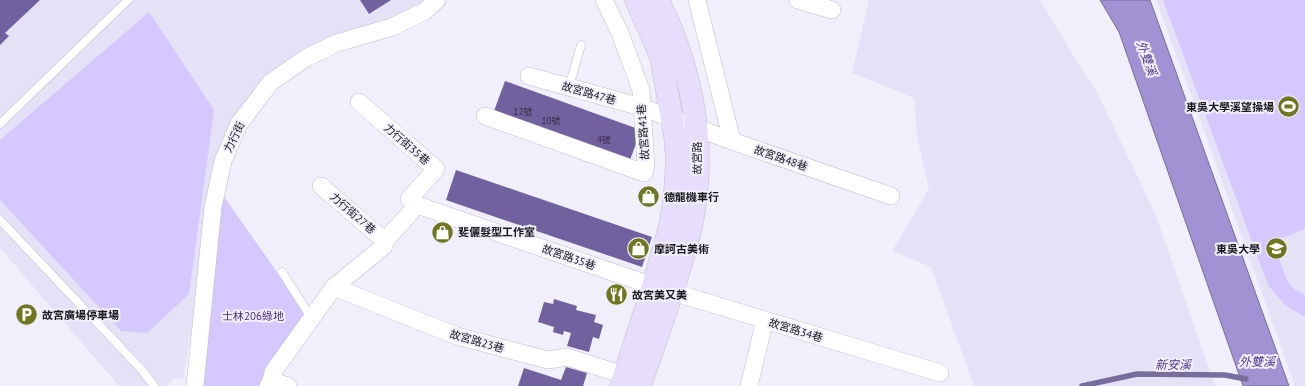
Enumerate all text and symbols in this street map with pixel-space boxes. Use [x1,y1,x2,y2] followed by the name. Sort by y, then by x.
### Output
[1134,39,1161,79] water label: 外雙溪
[560,79,618,107] street label: 故宮路47巷
[1276,94,1302,120] sports icon: 東吳大學溪望操場
[1186,100,1274,114] place label: 東吳大學溪望操場
[634,104,652,160] street label: 故宮路41巷
[514,106,532,117] house number: 12號
[542,115,560,126] house number: 10號
[220,119,248,155] street label: 力行街
[381,120,433,168] street label: 力行街35巷
[597,134,611,145] house number: 4號
[690,142,704,175] street label: 故宮路
[752,142,810,174] street label: 故宮路48巷
[636,184,662,210] shop icon: 德龍機車行
[327,189,379,237] street label: 力行街27巷
[664,190,719,204] place label: 德龍機車行
[429,219,455,245] shop icon: 斐儷髮型工作室
[458,225,535,239] place label: 斐儷髮型工作室
[625,236,651,262] shop icon: 摩訶古美術
[1263,236,1289,262] school or university icon: 東吳大學
[540,241,598,273] street label: 故宮路35巷
[654,242,709,256] place label: 摩訶古美術
[1216,242,1260,256] place label: 東吳大學
[604,282,630,308] restaurant icon: 故宮美又美
[632,288,687,302] place label: 故宮美又美
[13,302,39,328] parking icon: 故宮廣場停車場
[42,308,119,322] place label: 故宮廣場停車場
[222,309,284,323] park label: 士林206綠地
[767,315,825,345] street label: 故宮路34巷
[448,327,506,355] street label: 故宮路23巷
[1239,354,1277,369] water label: 外雙溪
[1155,357,1193,372] water label: 新安溪

